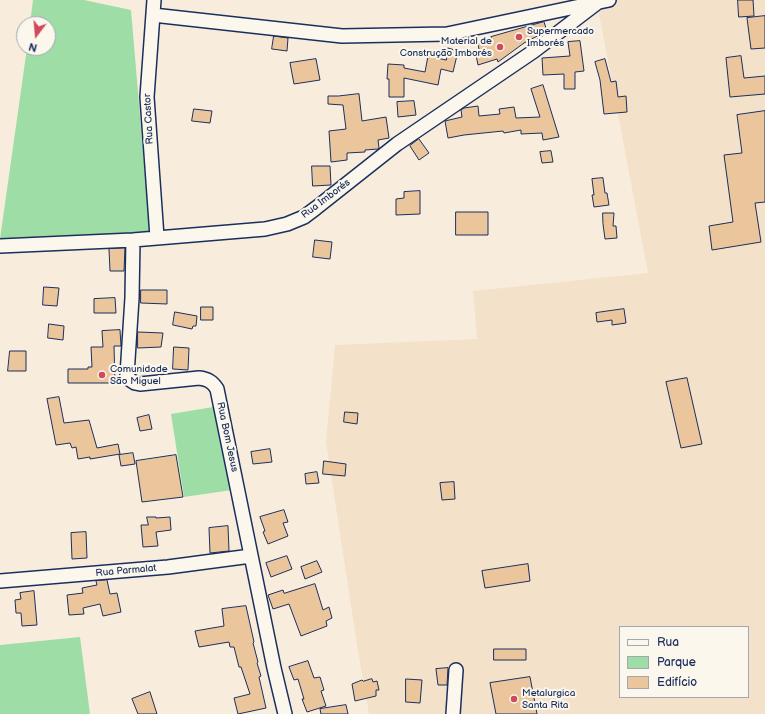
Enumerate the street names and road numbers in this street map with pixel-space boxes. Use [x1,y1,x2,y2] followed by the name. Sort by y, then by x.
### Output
[142,93,156,145] street label: Rua Castor
[299,177,353,221] street label: Rua Imborés
[214,401,240,473] street label: Rua Bom Jesus
[95,562,157,580] street label: Rua Parmalat

